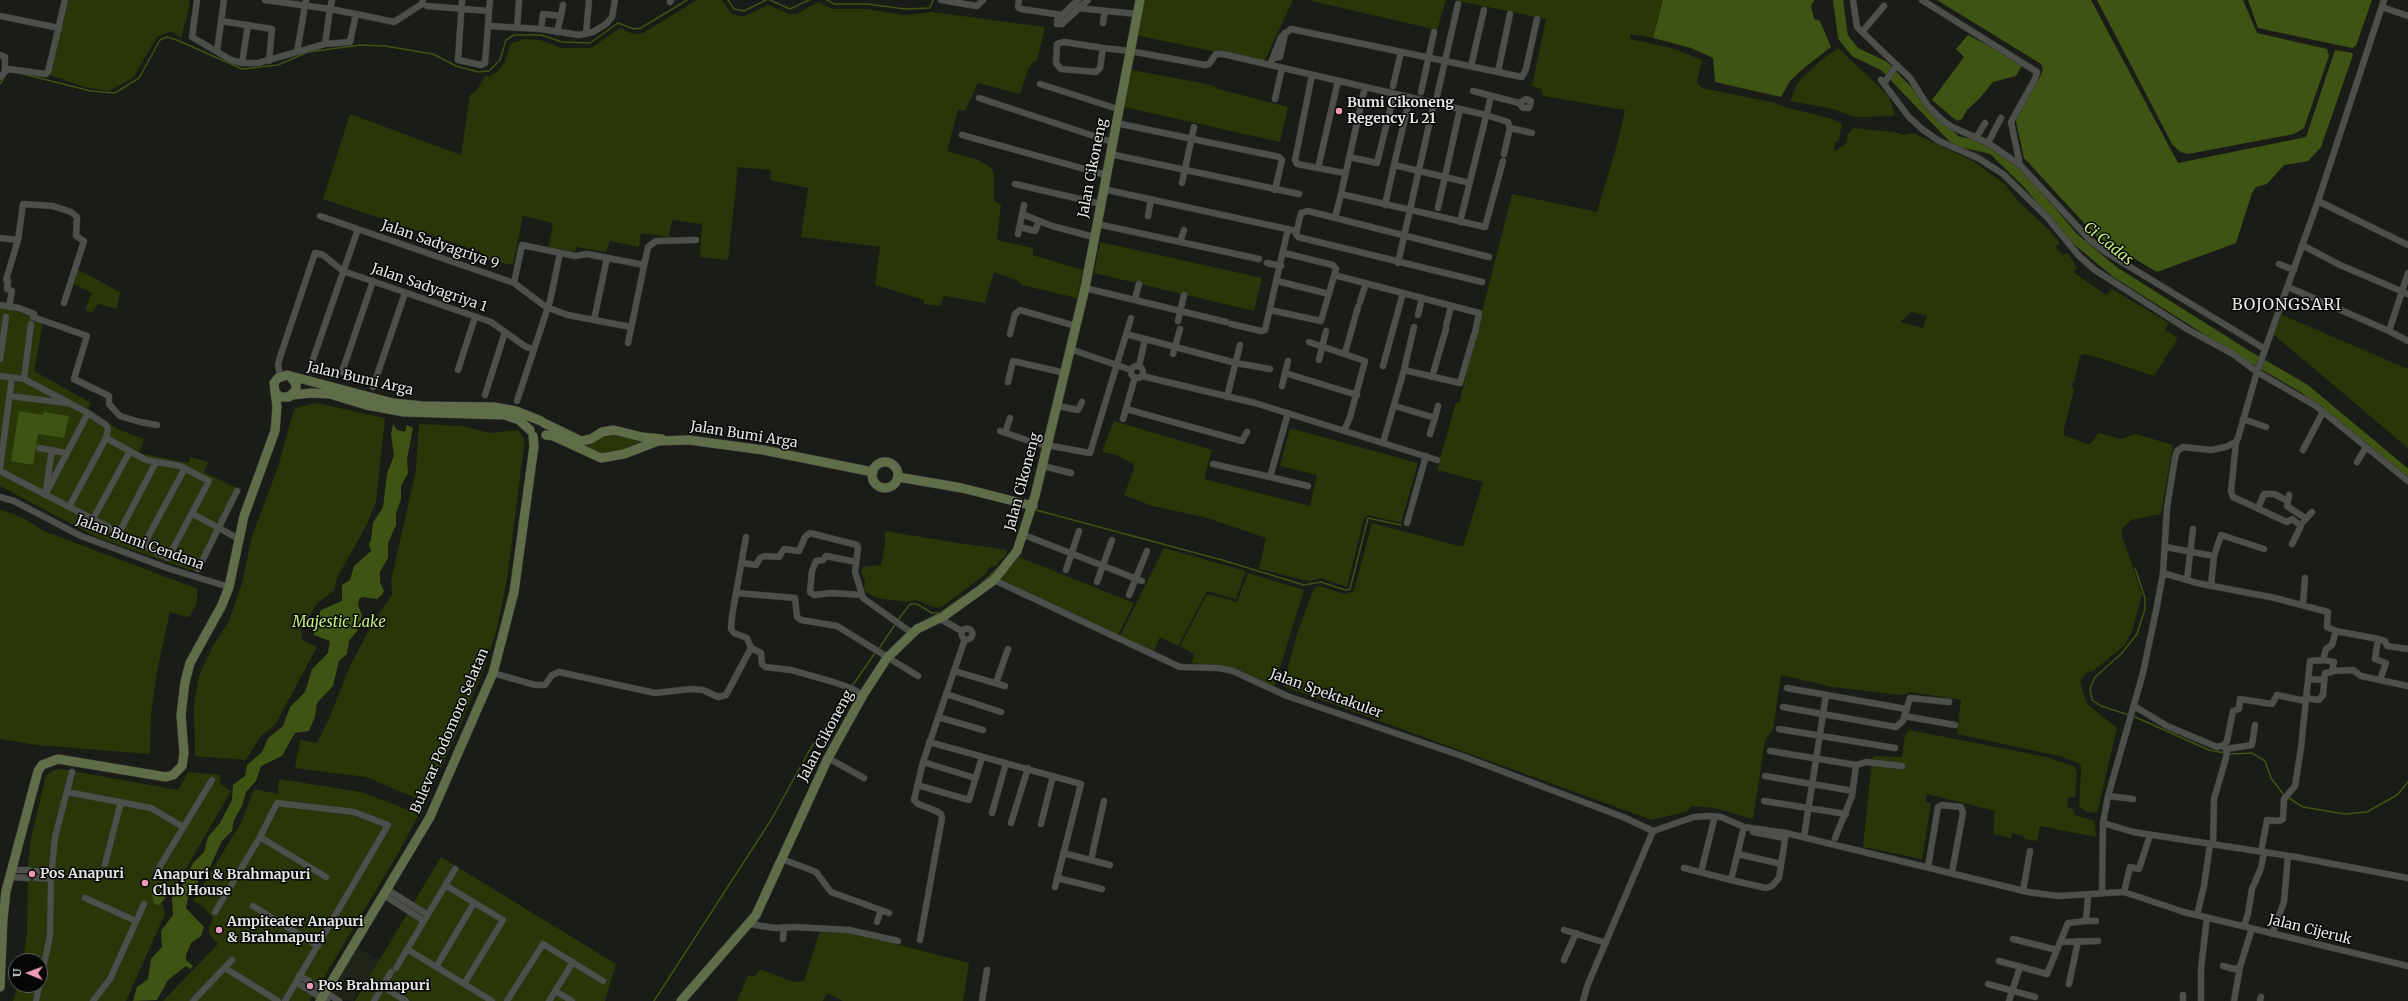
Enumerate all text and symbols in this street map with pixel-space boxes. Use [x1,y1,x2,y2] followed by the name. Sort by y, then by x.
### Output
[1347,95,1454,128] place label: Bumi Cikoneng Regency L 21
[1334,106,1344,116] marker: Bumi Cikoneng Regency L 21
[1075,117,1111,219] street label: Jalan Cikoneng
[379,217,501,273] street label: Jalan Sadyagriya 9
[2079,218,2137,270] water label: Ci Cadas
[369,260,489,316] street label: Jalan Sadyagriya 1
[2232,295,2342,315] district label: BOJONGSARI
[305,359,415,399] street label: Jalan Bumi Arga
[689,418,799,452] street label: Jalan Bumi Arga
[1002,431,1044,533] street label: Jalan Cikoneng
[74,512,206,574] street label: Jalan Bumi Cendana
[292,614,386,632] water label: Majestic Lake
[407,646,493,816] street label: Bulevar Podomoro Selatan
[1267,666,1385,722] street label: Jalan Spektakuler
[795,687,857,785] street label: Jalan Cikoneng
[40,866,124,882] place label: Pos Anapuri
[153,867,310,900] place label: Anapuri & Brahmapuri Club House
[27,869,37,879] marker: Pos Anapuri
[140,878,150,888] marker: Anapuri & Brahmapuri Club House
[2267,912,2353,948] street label: Jalan Cijeruk
[227,914,364,946] place label: Ampiteater Anapuri & Brahmapuri
[214,925,224,935] marker: Ampiteater Anapuri & Brahmapuri
[8,953,48,993] north arrow
[10,969,24,977] text: U
[318,978,430,994] place label: Pos Brahmapuri
[305,981,315,991] marker: Pos Brahmapuri

